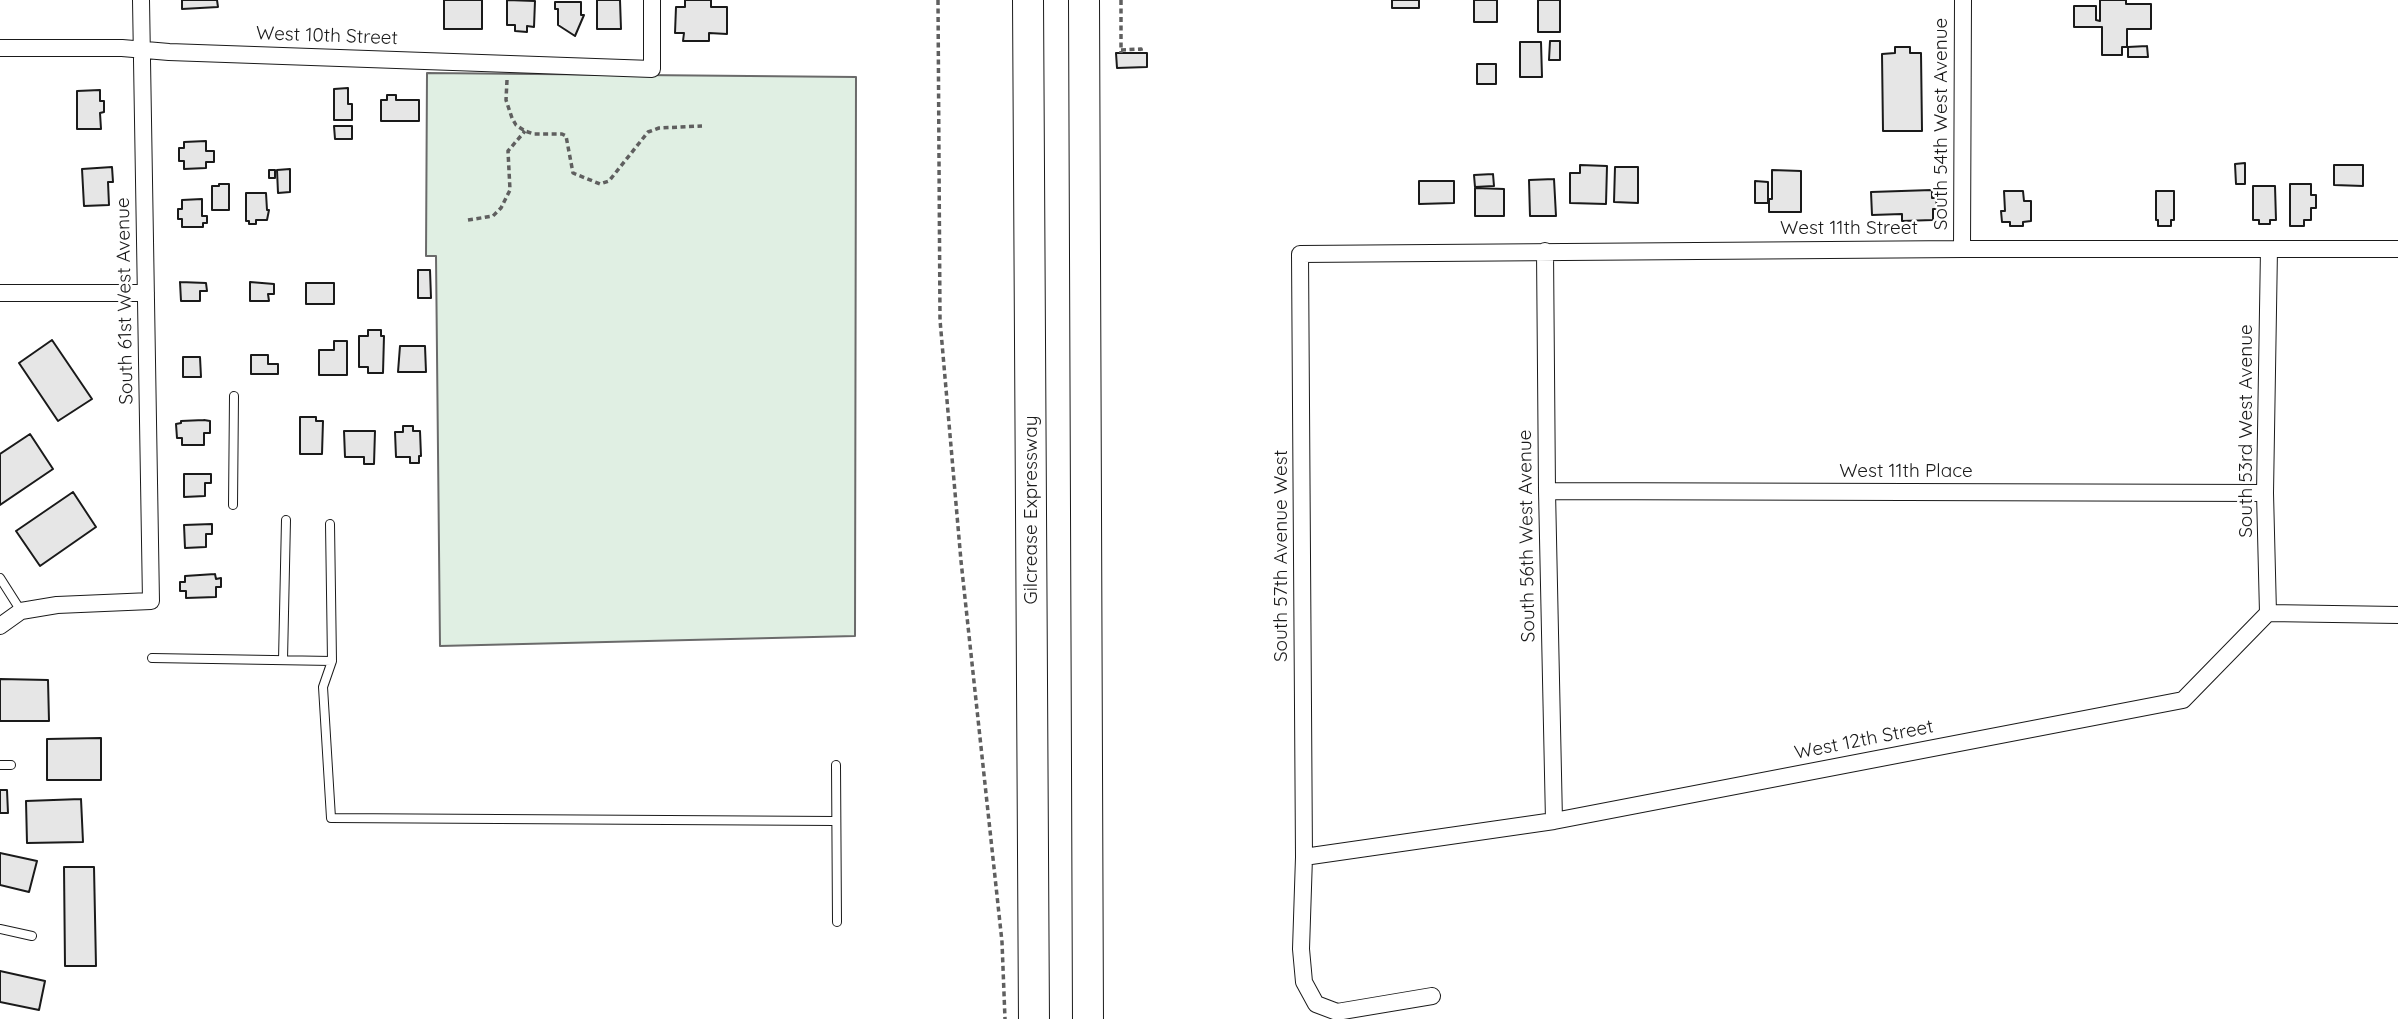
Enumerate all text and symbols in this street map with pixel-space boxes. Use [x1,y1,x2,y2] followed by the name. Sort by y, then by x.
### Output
[1930,18,1952,230] street label: South 54th West Avenue
[256,22,398,50] street label: West 10th Street
[112,197,138,405] street label: South 61st West Avenue
[1780,217,1918,239] street label: West 11th Street
[2235,324,2257,538] street label: South 53rd West Avenue
[1020,416,1042,604] street label: Gilcrease Expressway
[1514,429,1540,643] street label: South 56th West Avenue
[1270,450,1292,662] street label: South 57th Avenue West
[1839,460,1973,482] street label: West 11th Place
[1792,715,1936,765] street label: West 12th Street

